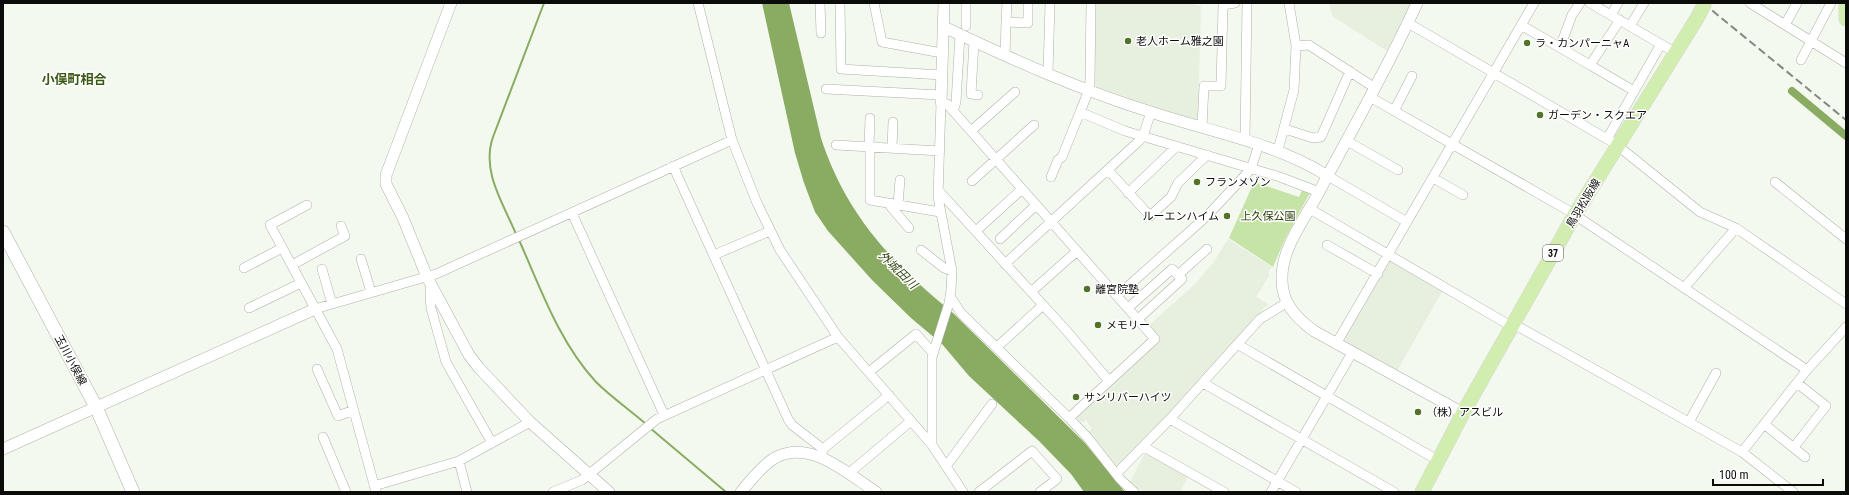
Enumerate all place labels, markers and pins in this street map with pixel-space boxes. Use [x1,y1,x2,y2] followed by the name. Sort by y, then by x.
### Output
[1136,35,1224,48] place label: 老人ホーム雅之園
[1123,36,1133,46] marker: 老人ホーム雅之園
[1535,37,1630,50] place label: ラ・カンパーニャA
[1522,38,1532,48] marker: ラ・カンパーニャA
[1548,109,1647,122] place label: ガーデン・スクエア
[1535,110,1545,120] marker: ガーデン・スクエア
[1205,176,1271,189] place label: フランメゾン
[1192,177,1202,187] marker: フランメゾン
[1142,210,1219,223] place label: ルーエンハイム
[1222,211,1232,221] marker: ルーエンハイム
[1095,283,1139,296] place label: 離宮院塾
[1082,284,1092,294] marker: 離宮院塾
[1106,319,1150,332] place label: メモリー
[1093,320,1103,330] marker: メモリー
[1084,391,1172,404] place label: サンリバーハイツ
[1071,392,1081,402] marker: サンリバーハイツ
[1426,406,1503,419] place label: （株）アスビル
[1413,407,1423,417] marker: （株）アスビル

